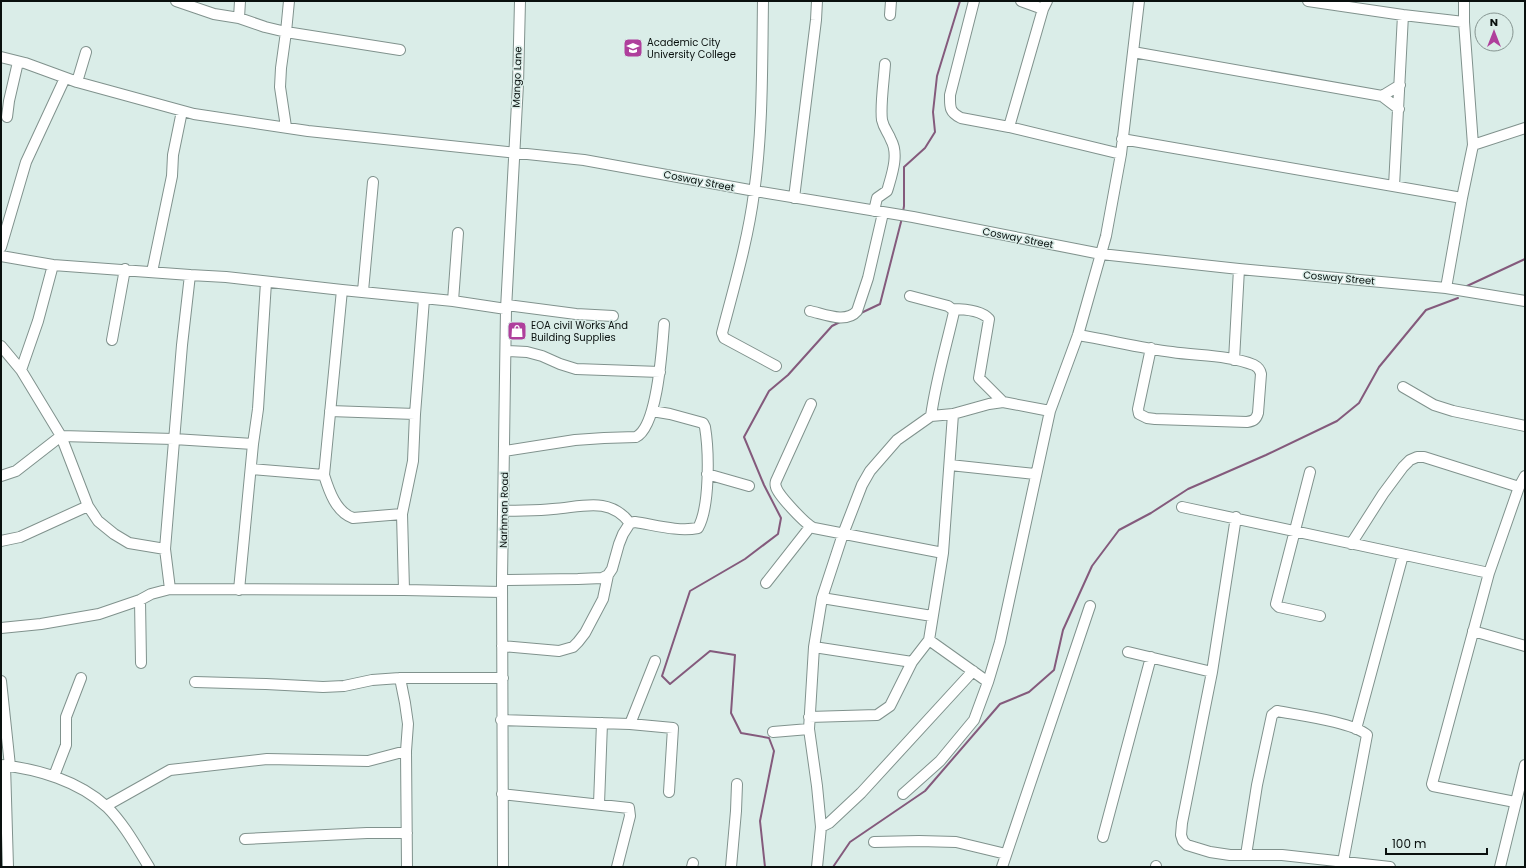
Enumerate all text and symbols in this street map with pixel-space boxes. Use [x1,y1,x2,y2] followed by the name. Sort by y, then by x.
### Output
[1474,12,1514,52] north arrow
[1490,14,1498,30] text: N
[647,35,736,62] place label: Academic City University College
[622,37,644,59] school or university icon: Academic City University College
[508,46,526,108] street label: Mango Lane
[662,167,736,195] street label: Cosway Street
[981,224,1055,252] street label: Cosway Street
[1303,267,1376,289] street label: Cosway Street
[531,318,628,345] place label: EOA civil Works And Building Supplies
[506,320,528,342] shop icon: EOA civil Works And Building Supplies
[496,472,512,548] street label: Narhman Road
[1386,830,1487,856] scale bar
[1392,835,1426,852] text: 100 m

